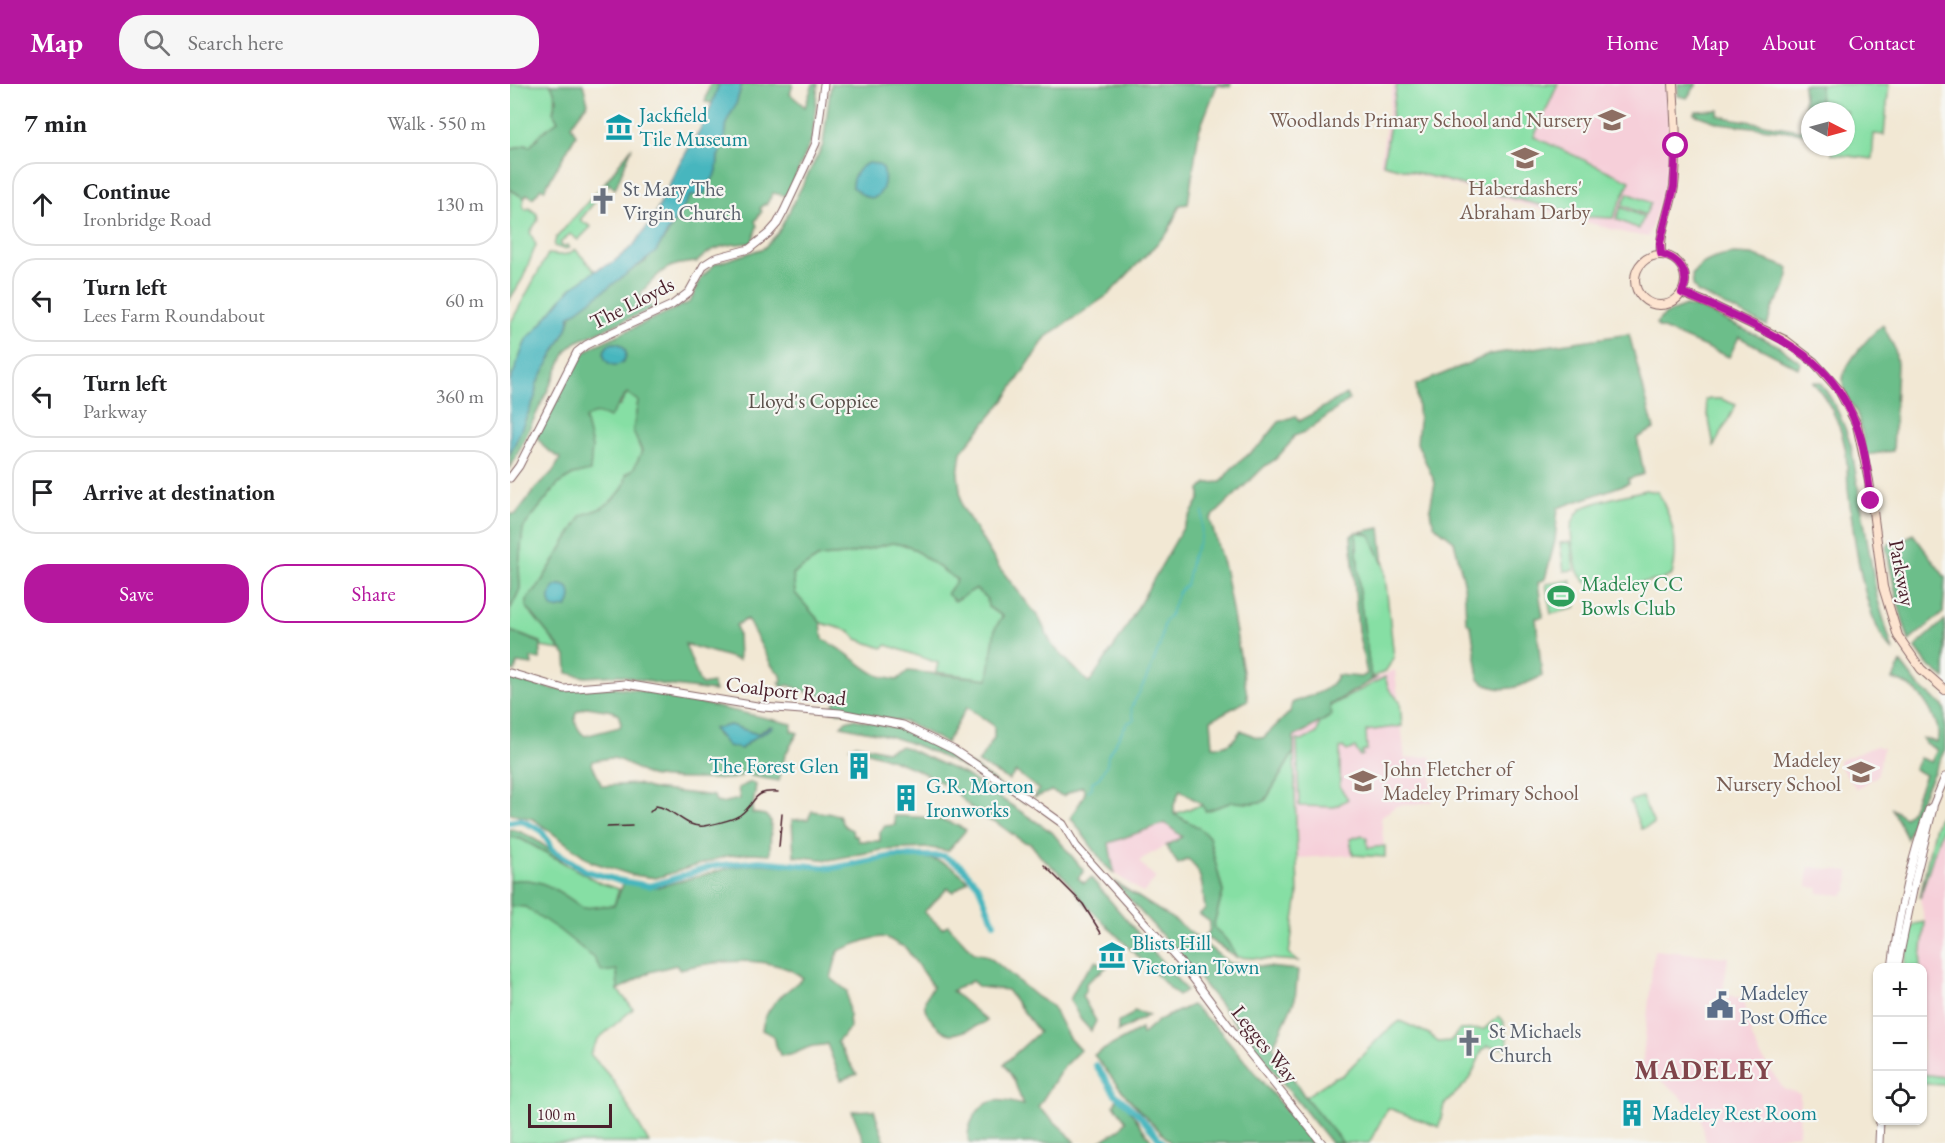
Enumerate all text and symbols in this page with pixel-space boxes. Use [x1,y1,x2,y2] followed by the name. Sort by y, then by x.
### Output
[119,15,539,69] search box
[30,24,83,60] text: Map
[140,26,173,59] icon: search
[188,28,283,57] text: Search here
[1606,29,1658,56] text: Home
[1691,29,1729,56] text: Map
[1762,29,1815,56] text: About
[1848,29,1915,56] text: Contact
[637,101,748,152] place label: Jackfield Tile Museum
[1801,102,1855,156] north arrow
[1597,105,1627,135] school or university icon: Woodlands Primary School and Nursery
[24,106,87,140] text: 7 min
[1269,106,1593,133] place label: Woodlands Primary School and Nursery
[387,110,486,136] text: Walk · 550 m
[604,112,634,142] museum icon: Jackfield Tile Museum
[1662,132,1688,158] route start
[1510,143,1540,173] school or university icon: Haberdashers' Abraham Darby
[1458,174,1591,225] place label: Haberdashers' Abraham Darby
[623,175,742,226] place label: St Mary The Virgin Church
[83,177,170,206] text: Continue
[588,186,618,216] church icon: St Mary The Virgin Church
[26,188,59,221] icon: ahead
[436,191,484,217] text: 130 m
[83,206,211,232] text: Ironbridge Road
[585,270,678,335] street label: The Lloyds
[83,273,167,302] text: Turn left
[26,284,59,317] icon: left
[445,287,484,313] text: 60 m
[83,302,265,328] text: Lees Farm Roundabout
[83,369,167,398] text: Turn left
[26,380,59,413] icon: left
[436,383,484,409] text: 360 m
[748,387,878,414] park label: Lloyd's Coppice
[83,398,147,424] text: Parkway
[26,476,59,509] icon: arrive
[83,478,275,507] text: Arrive at destination
[1857,487,1883,513] route end
[1883,537,1922,609] street label: Parkway
[24,564,249,623] button: Save
[261,564,486,623] button: Share
[1581,570,1683,621] place label: Madeley CC Bowls Club
[1546,581,1576,611] sports icon: Madeley CC Bowls Club
[724,670,848,711] street label: Coalport Road
[1716,746,1842,797] place label: Madeley Nursery School
[844,751,874,781] building icon: The Forest Glen
[709,752,839,779] place label: The Forest Glen
[1381,755,1579,806] place label: John Fletcher of Madeley Primary School
[1846,757,1876,787] school or university icon: Madeley Nursery School
[1348,766,1378,796] school or university icon: John Fletcher of Madeley Primary School
[926,772,1034,823] place label: G.R. Morton Ironworks
[891,783,921,813] building icon: G.R. Morton Ironworks
[1132,929,1260,980] place label: Blists Hill Victorian Town
[1097,940,1127,970] museum icon: Blists Hill Victorian Town
[1873,963,1927,1125] map controls
[1873,963,1927,1017] button: +
[1740,979,1827,1030] place label: Madeley Post Office
[1705,990,1735,1020] public building icon: Madeley Post Office
[1226,999,1305,1089] street label: Legges Way
[1489,1017,1582,1068] place label: St Michaels Church
[1873,1017,1927,1071] button: −
[1454,1028,1484,1058] church icon: St Michaels Church
[1634,1052,1774,1087] district label: MADELEY
[1873,1071,1927,1125] button: locate
[1617,1098,1647,1128] building icon: Madeley Rest Room
[1652,1099,1817,1126] place label: Madeley Rest Room
[528,1101,612,1128] scale bar
[537,1104,576,1125] text: 100 m

